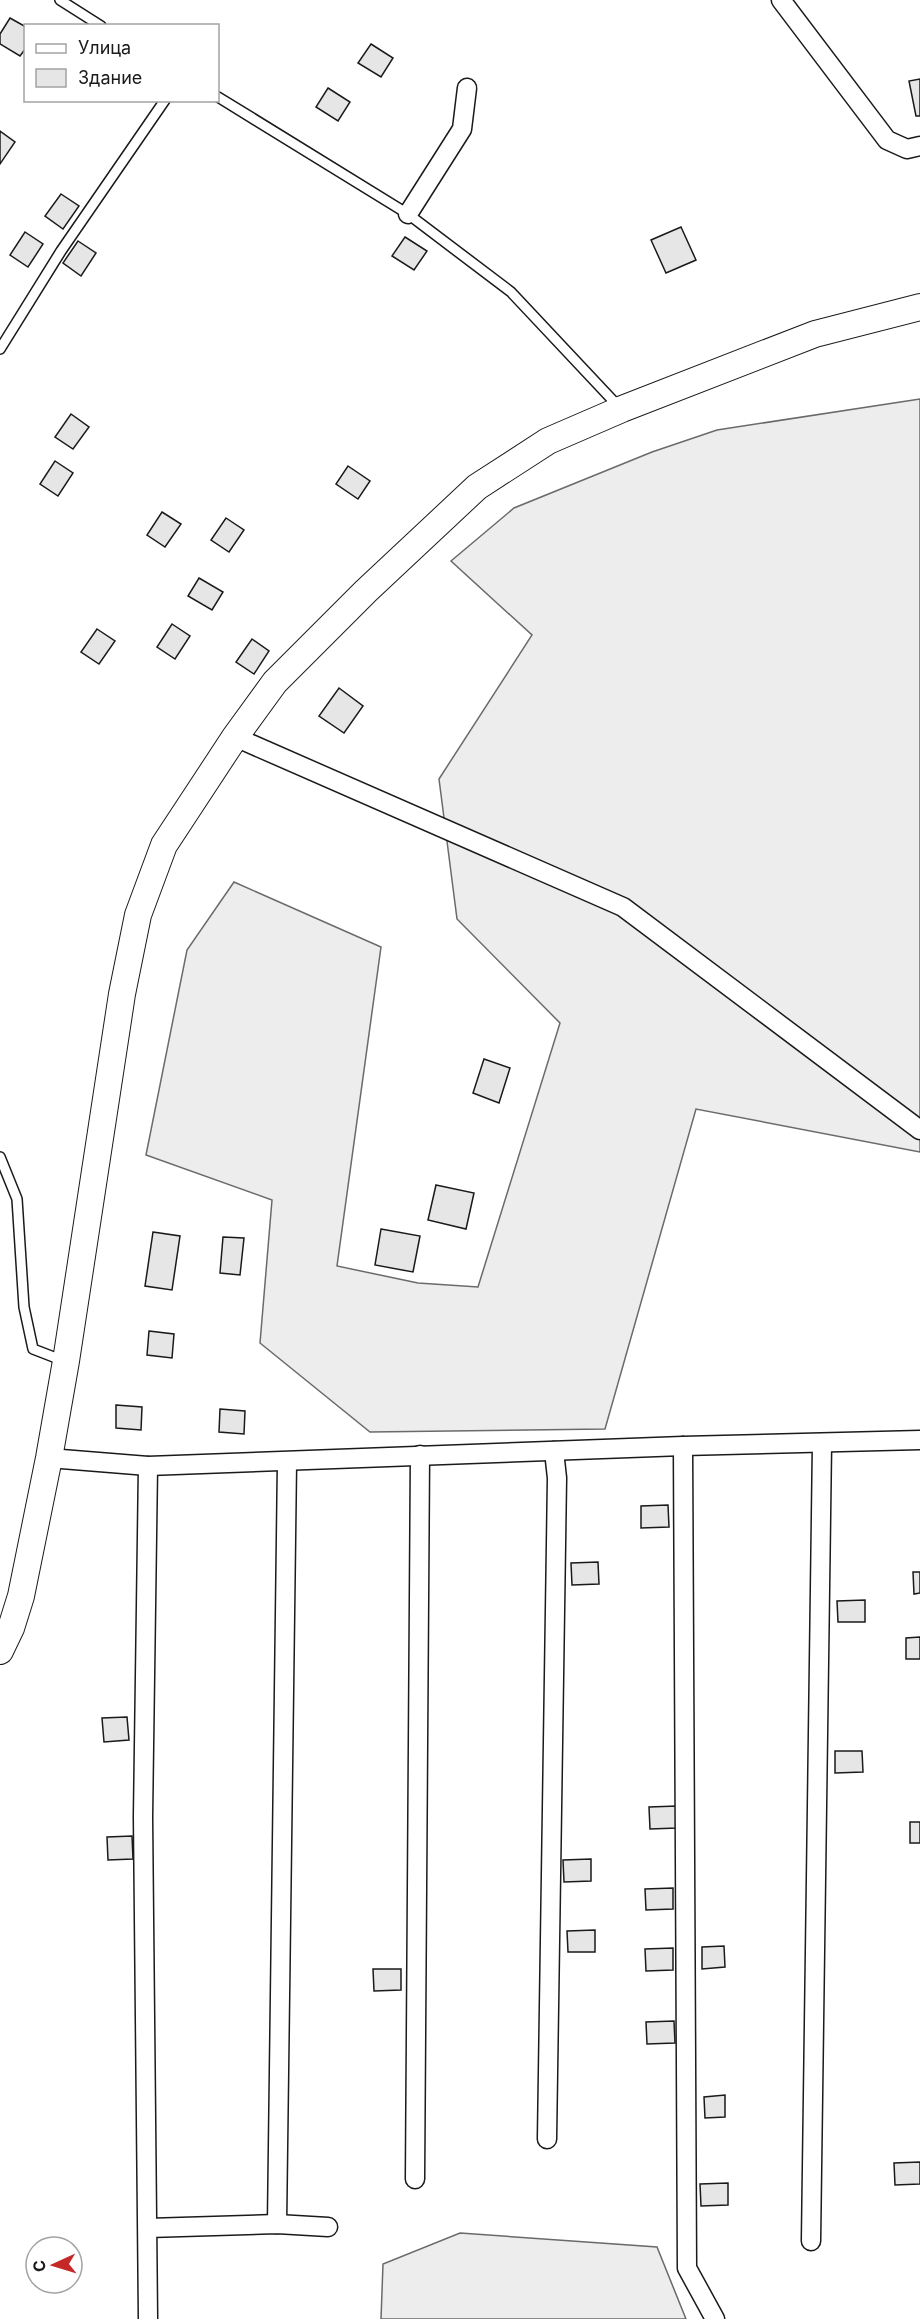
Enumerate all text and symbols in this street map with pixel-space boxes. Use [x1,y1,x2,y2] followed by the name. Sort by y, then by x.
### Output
[24,24,219,102] legend
[78,37,131,58] text: Улица
[78,67,142,88] text: Здание
[24,2235,84,2295] north arrow
[29,2259,49,2273] text: С

